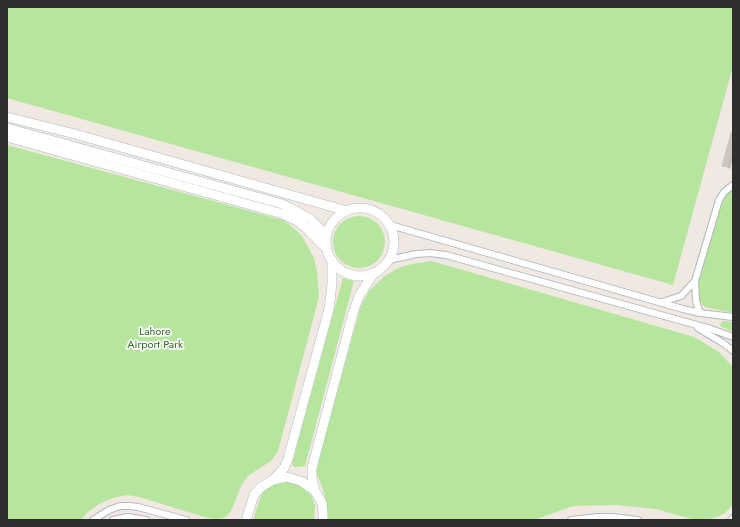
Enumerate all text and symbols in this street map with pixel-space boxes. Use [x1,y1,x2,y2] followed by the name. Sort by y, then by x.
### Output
[127,325,183,351] park label: Lahore Airport Park

